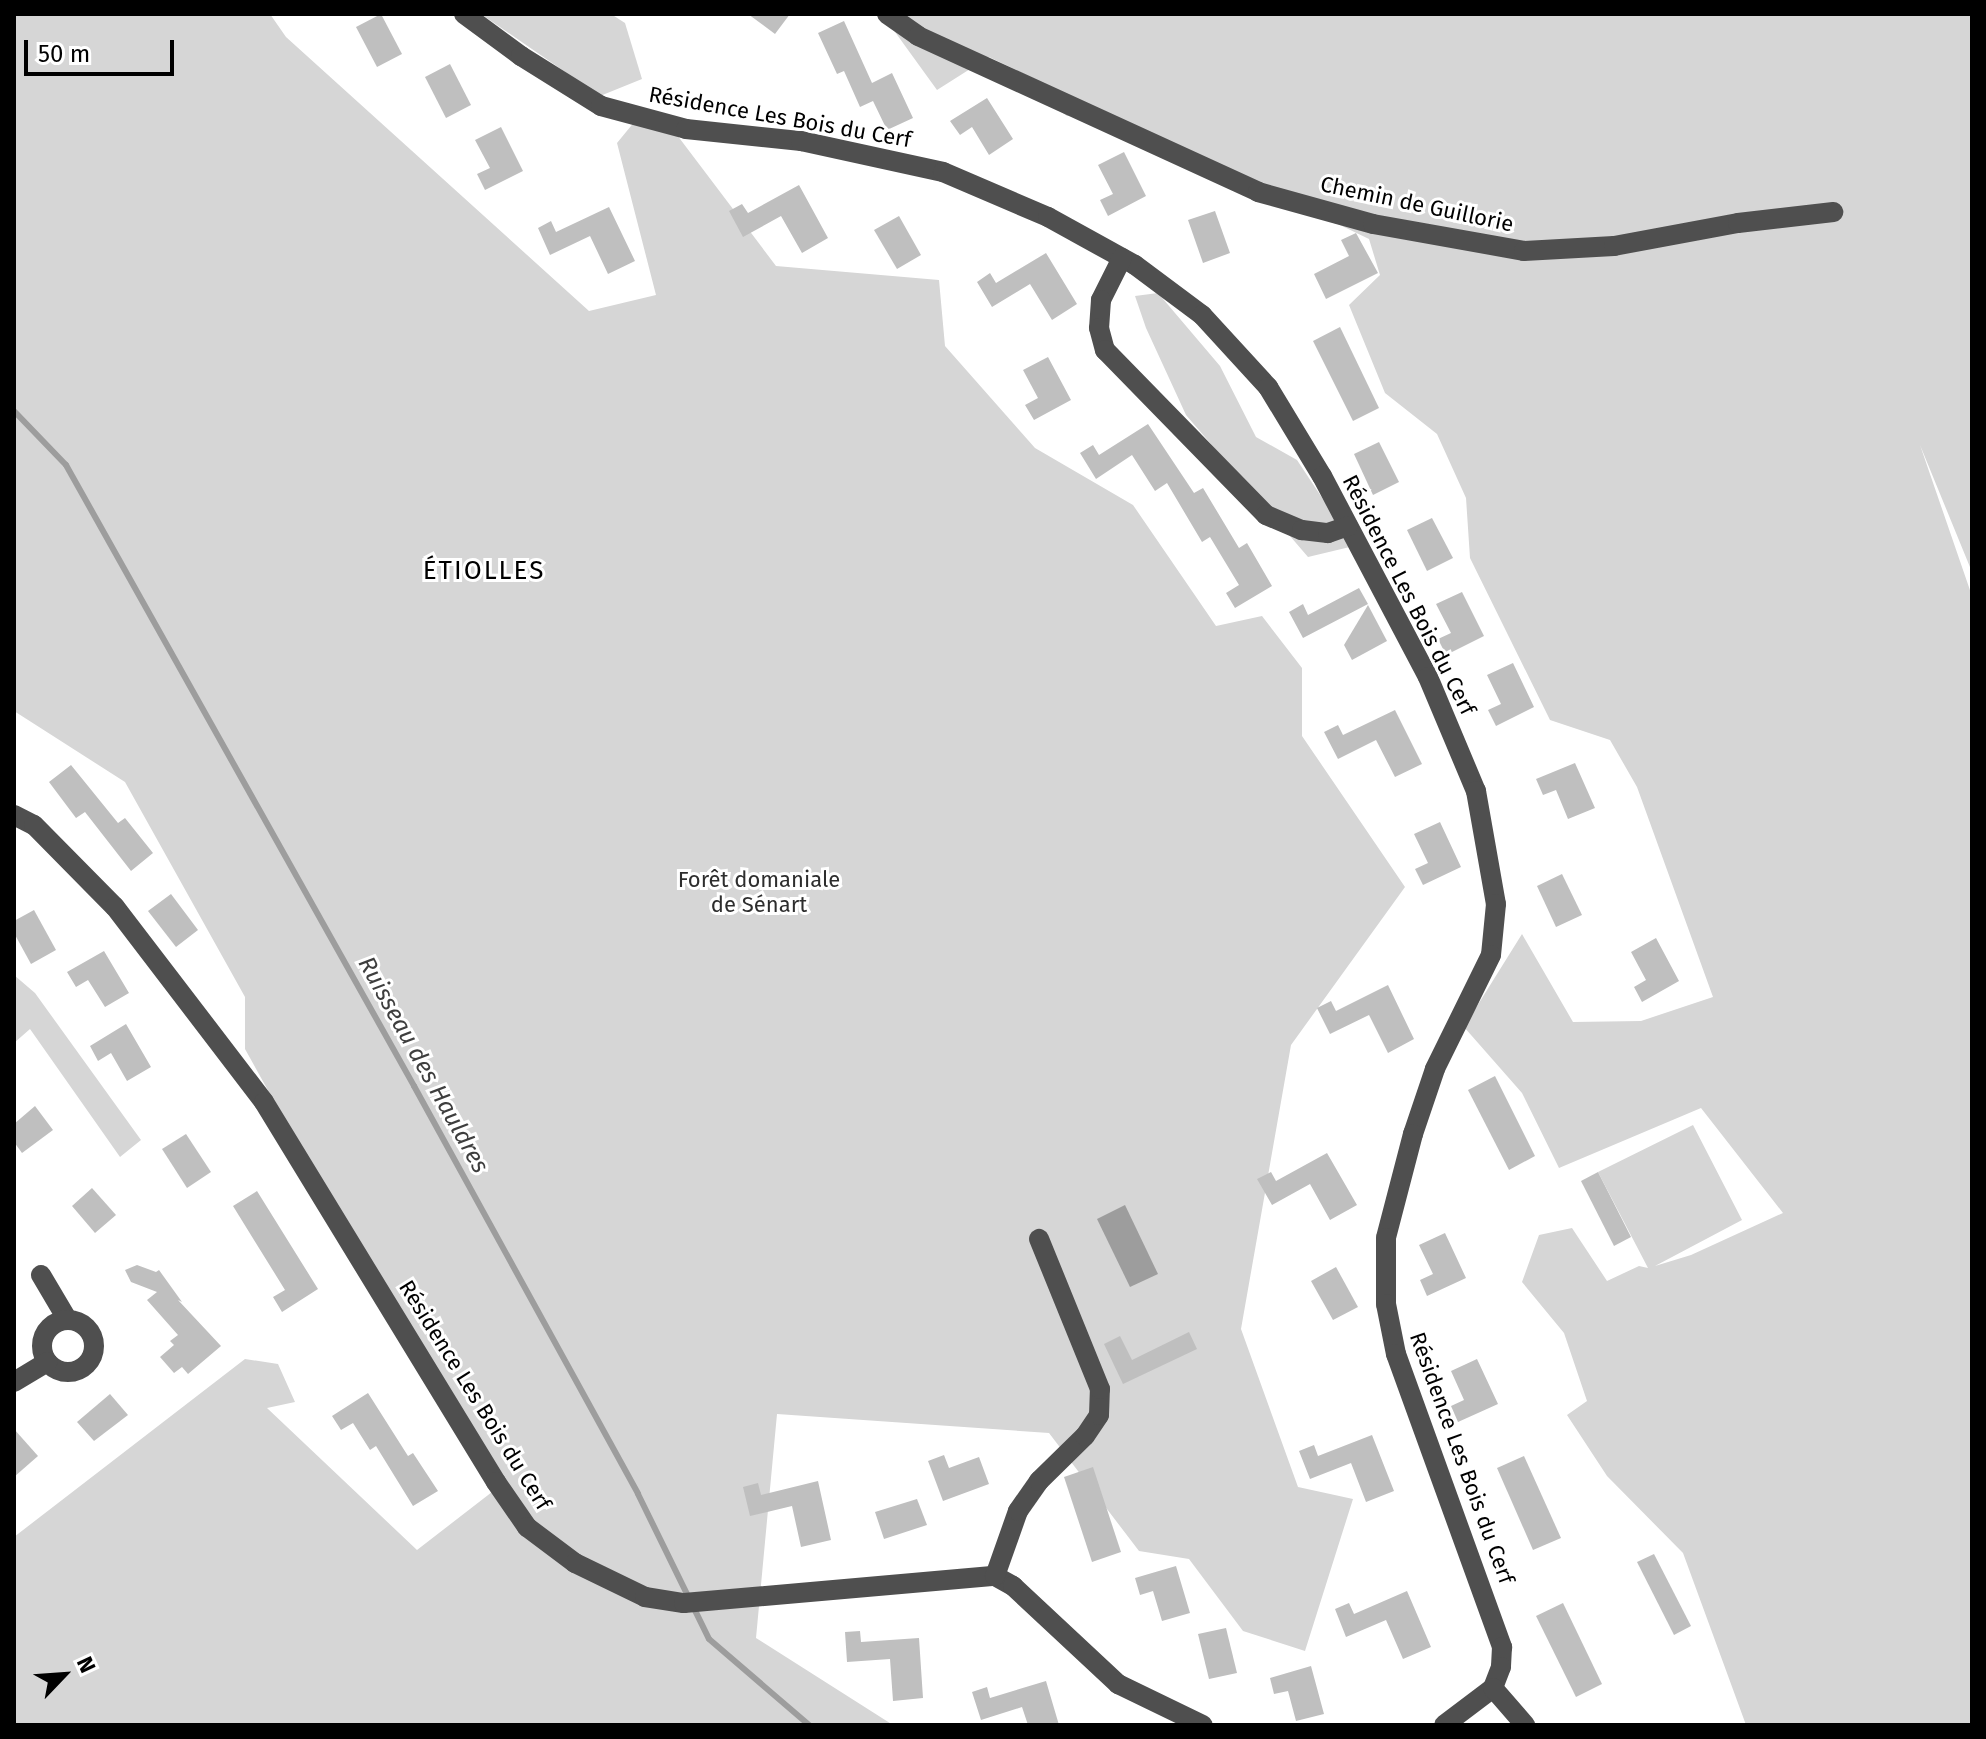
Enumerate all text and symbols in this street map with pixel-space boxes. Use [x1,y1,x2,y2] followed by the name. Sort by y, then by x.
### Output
[28,24,178,74] scale bar
[38,40,90,68] text: 50 m
[647,81,913,153] street label: Résidence Les Bois du Cerf
[1318,171,1516,237] street label: Chemin de Guillorie
[1337,471,1481,719] street label: Résidence Les Bois du Cerf
[423,555,545,587] district label: ÉTIOLLES
[678,866,840,918] park label: Forêt domaniale de Sénart
[352,952,494,1178] water label: Ruisseau des Hauldres
[393,1275,557,1515] street label: Résidence Les Bois du Cerf
[1404,1329,1520,1587] street label: Résidence Les Bois du Cerf
[24,1635,104,1715] north arrow
[71,1652,102,1677] text: N

